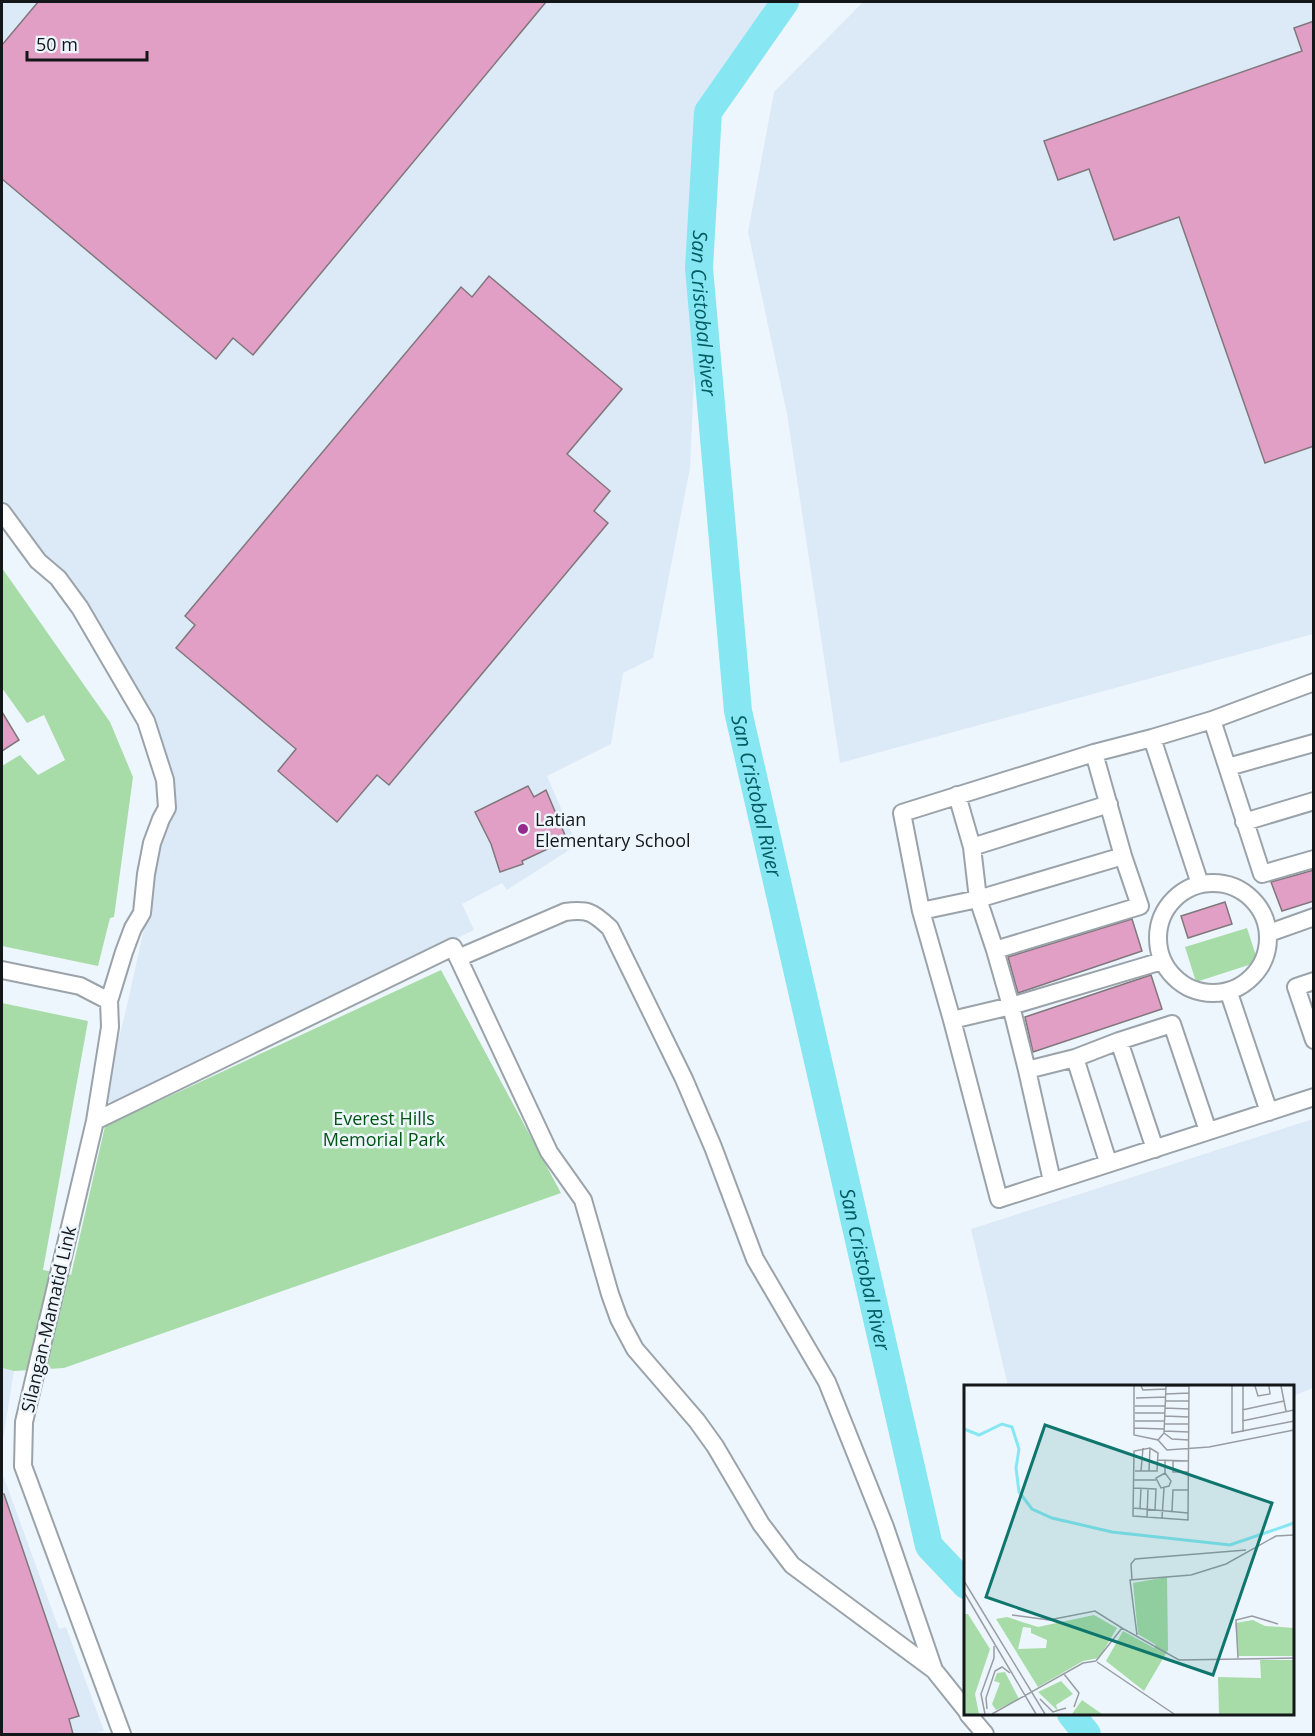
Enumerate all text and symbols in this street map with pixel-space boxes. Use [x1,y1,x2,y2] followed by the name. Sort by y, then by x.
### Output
[27,24,147,62] scale bar
[36,32,78,56] text: 50 m
[685,230,724,398] water label: San Cristobal River
[726,712,789,881] water label: San Cristobal River
[535,807,691,852] place label: Latian Elementary School
[516,822,530,836] marker: Latian Elementary School
[323,1106,446,1151] park label: Everest Hills Memorial Park
[834,1185,898,1354] water label: San Cristobal River
[15,1223,81,1415] street label: Silangan-Mamatid Link
[964,1385,1294,1715] inset map

